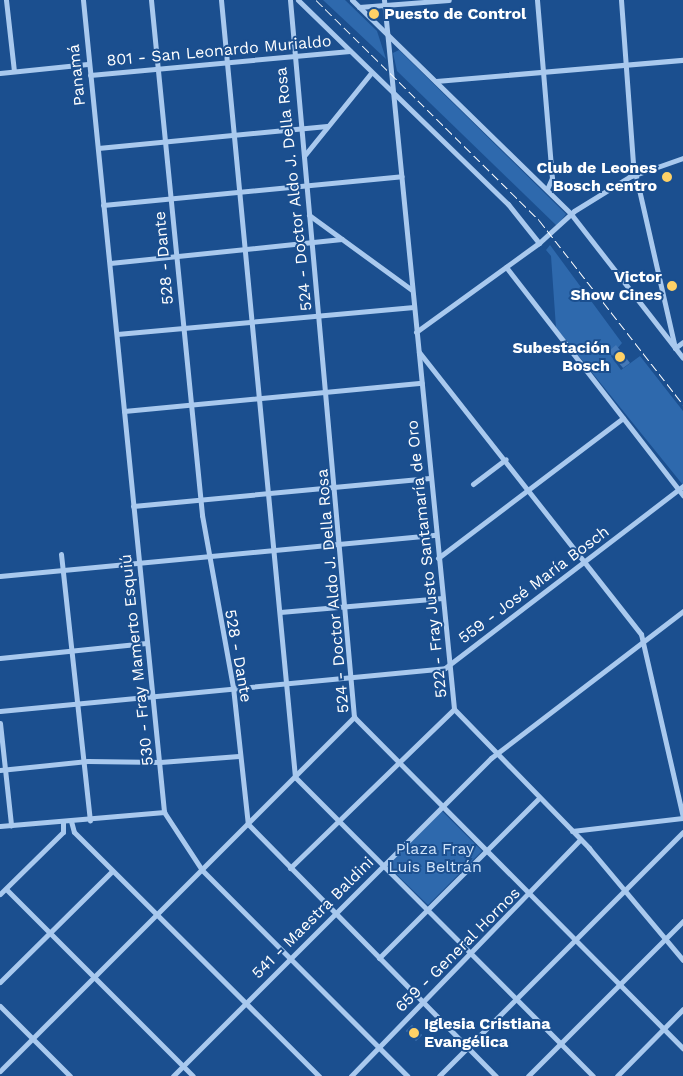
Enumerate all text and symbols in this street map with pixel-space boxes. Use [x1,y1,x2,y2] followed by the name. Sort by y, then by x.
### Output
[384,4,526,24] place label: Puesto de Control
[368,8,380,20] marker: Puesto de Control
[106,32,332,70] street label: 801 - San Leonardo Murialdo
[64,43,90,107] street label: Panamá
[272,65,316,313] street label: 524 - Doctor Aldo J. Della Rosa
[536,158,657,196] place label: Club de Leones Bosch centro
[661,171,673,183] marker: Club de Leones Bosch centro
[150,210,178,306] street label: 528 - Dante
[570,267,662,305] place label: Victor Show Cines
[666,280,678,292] marker: Victor Show Cines
[512,338,610,376] place label: Subestación Bosch
[614,351,626,363] marker: Subestación Bosch
[403,419,451,699] street label: 522 - Fray Justo Santamaría de Oro
[313,467,353,715] street label: 524 - Doctor Aldo J. Della Rosa
[455,522,613,648] street label: 559 - José María Bosch
[116,553,158,767] street label: 530 - Fray Mamerto Esquiú
[220,608,256,704] street label: 528 - Dante
[388,839,482,877] park label: Plaza Fray Luis Beltrán
[248,853,378,983] street label: 541 - Maestra Baldini
[391,883,525,1017] street label: 659 - General Hornos
[424,1014,551,1052] place label: Iglesia Cristiana Evangélica
[408,1027,420,1039] marker: Iglesia Cristiana Evangélica

